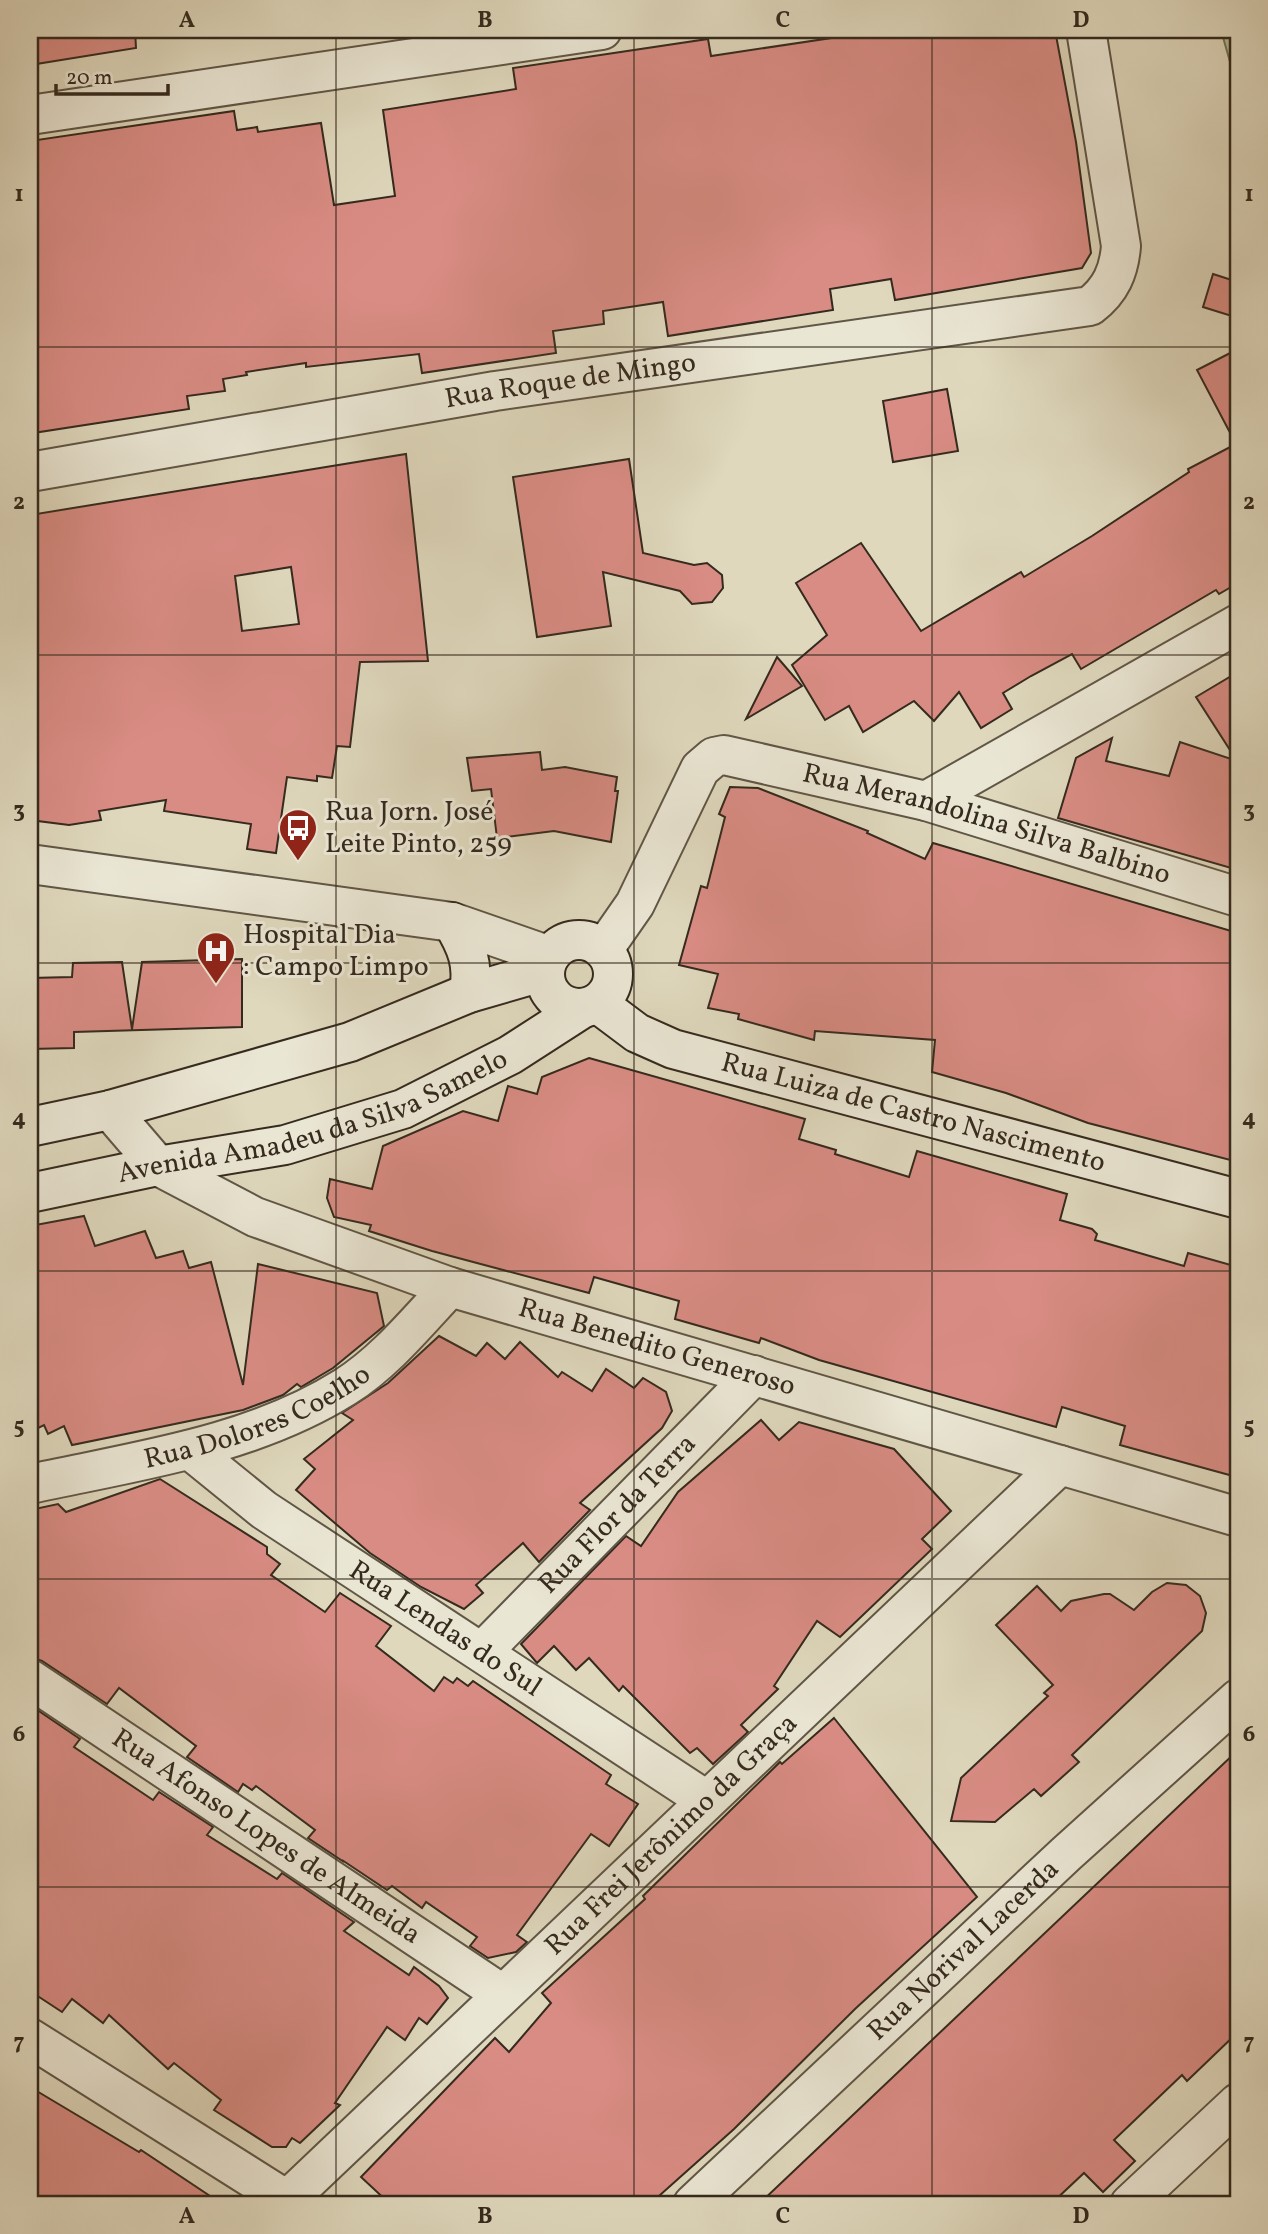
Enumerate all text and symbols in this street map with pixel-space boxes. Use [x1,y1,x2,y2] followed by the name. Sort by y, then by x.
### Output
[179,5,195,37] text: A
[477,5,493,37] text: B
[776,5,790,37] text: C
[1073,5,1090,37] text: D
[56,52,168,96] scale bar
[66,64,112,93] text: 20 m
[14,179,24,211] text: 1
[1244,179,1254,211] text: 1
[442,343,698,419] street label: Rua Roque de Mingo
[13,487,25,519] text: 2
[1243,487,1255,519] text: 2
[799,754,1175,895] street label: Rua Merandolina Silva Balbino
[325,793,512,864] place label: Rua Jorn. José Leite Pinto, 259
[13,795,25,827] text: 3
[1243,795,1255,827] text: 3
[277,807,319,862] bus stop icon: Rua Jorn. José Leite Pinto, 259
[243,916,429,987] place label: Hospital Dia : Campo Limpo
[195,930,237,985] hospital icon: Hospital Dia : Campo Limpo
[114,1040,515,1194] street label: Avenida Amadeu da Silva Samelo
[717,1043,1110,1182] street label: Rua Luiza de Castro Nascimento
[12,1103,26,1135] text: 4
[1242,1103,1256,1135] text: 4
[514,1288,800,1406] street label: Rua Benedito Generoso
[140,1356,379,1479] street label: Rua Dolores Coelho
[13,1411,25,1443] text: 5
[1243,1411,1255,1443] text: 5
[530,1425,705,1603] street label: Rua Flor da Terra
[341,1551,549,1707] street label: Rua Lendas do Sul
[536,1705,807,1965] street label: Rua Frei Jerônimo da Graça
[13,1719,25,1751] text: 6
[104,1719,429,1954] street label: Rua Afonso Lopes de Almeida
[1243,1719,1255,1751] text: 6
[859,1850,1068,2050] street label: Rua Norival Lacerda
[14,2027,25,2059] text: 7
[1244,2027,1255,2059] text: 7
[179,2201,195,2233] text: A
[477,2201,493,2233] text: B
[776,2201,790,2233] text: C
[1073,2201,1090,2233] text: D

